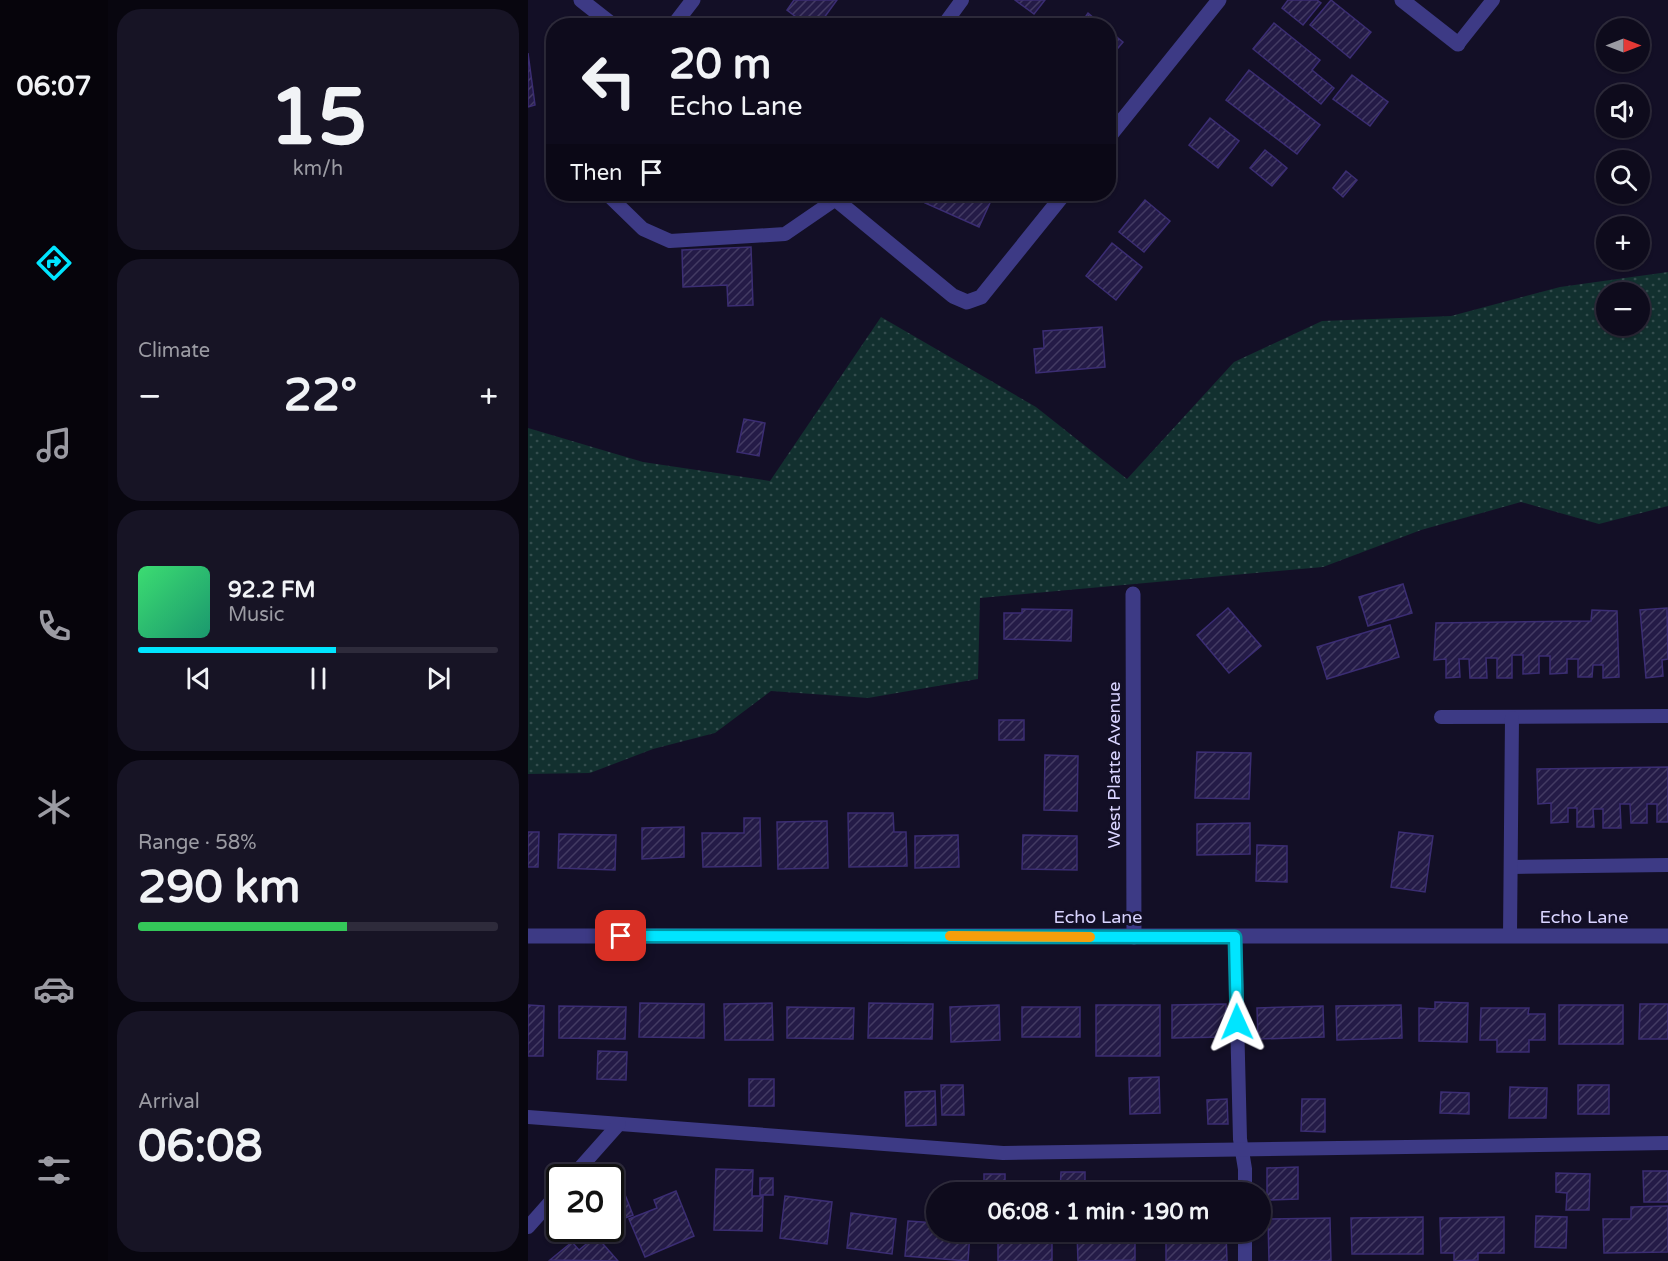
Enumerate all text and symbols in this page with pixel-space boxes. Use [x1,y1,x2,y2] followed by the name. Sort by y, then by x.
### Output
[1596,18,1650,72] north arrow
[1596,18,1650,336] map controls
[669,39,771,90] text: 20 m
[570,42,648,120] icon: left
[17,70,91,103] text: 06:07
[269,71,367,165] text: 15
[1596,84,1650,138] button: sound
[669,90,803,123] text: Echo Lane
[1596,150,1650,204] button: search
[635,156,668,189] icon: arrive
[293,157,343,181] text: km/h
[570,160,623,186] text: Then
[1596,216,1650,270] button: +
[33,242,75,284] icon: directions
[1596,282,1650,336] button: −
[138,339,210,363] text: Climate
[284,369,357,423] text: 22°
[138,377,162,416] text: −
[479,377,498,416] text: +
[33,424,75,466] icon: music
[228,577,316,603] text: 92.2 FM
[228,603,284,627] text: Music
[33,605,75,647] icon: phone
[182,662,215,695] icon: previous
[302,662,335,695] icon: pause
[422,662,455,695] icon: next
[1103,682,1125,849] street label: West Platte Avenue
[33,786,75,828] icon: climate
[138,831,257,855] text: Range · 58%
[138,861,300,915] text: 290 km
[1053,906,1143,928] street label: Echo Lane
[1539,906,1629,928] street label: Echo Lane
[595,910,646,961] pin
[604,919,637,952] icon: arrive
[33,968,75,1010] icon: car
[1205,990,1269,1054] position arrow
[138,1090,200,1114] text: Arrival
[138,1120,263,1174] text: 06:08
[33,1149,75,1191] icon: filters
[546,1164,624,1242] speed limit sign: 20
[988,1199,1209,1225] text: 06:08 · 1 min · 190 m

